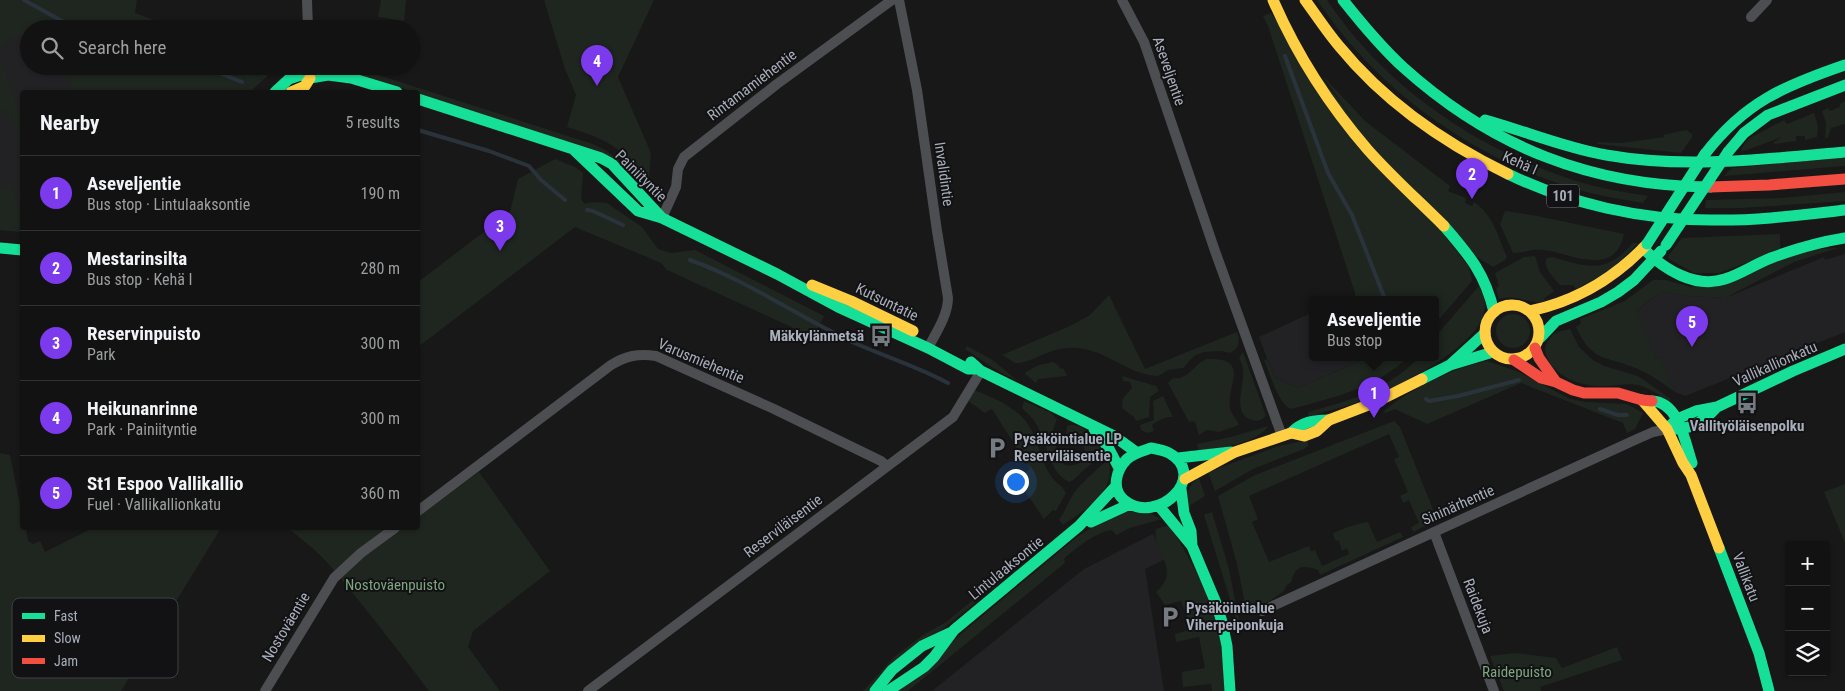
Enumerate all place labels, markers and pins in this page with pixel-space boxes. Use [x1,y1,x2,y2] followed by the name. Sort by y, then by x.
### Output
[581,45,613,86] pin: 4
[1456,158,1488,199] pin: 2
[484,210,516,251] pin: 3
[1676,306,1708,347] pin: 5
[868,323,894,349] bus stop icon: Mäkkylänmetsä
[770,327,864,345] place label: Mäkkylänmetsä
[1358,377,1390,418] pin: 1
[1734,390,1760,416] bus stop icon: Vallityöläisenpolku
[1690,417,1804,435] place label: Vallityöläisenpolku
[1014,430,1122,465] place label: Pysäköintialue LP Reserviläisentie
[984,435,1010,461] parking icon: Pysäköintialue LP Reserviläisentie
[1186,599,1284,634] place label: Pysäköintialue Viherpeiponkuja
[1157,604,1183,630] parking icon: Pysäköintialue Viherpeiponkuja

